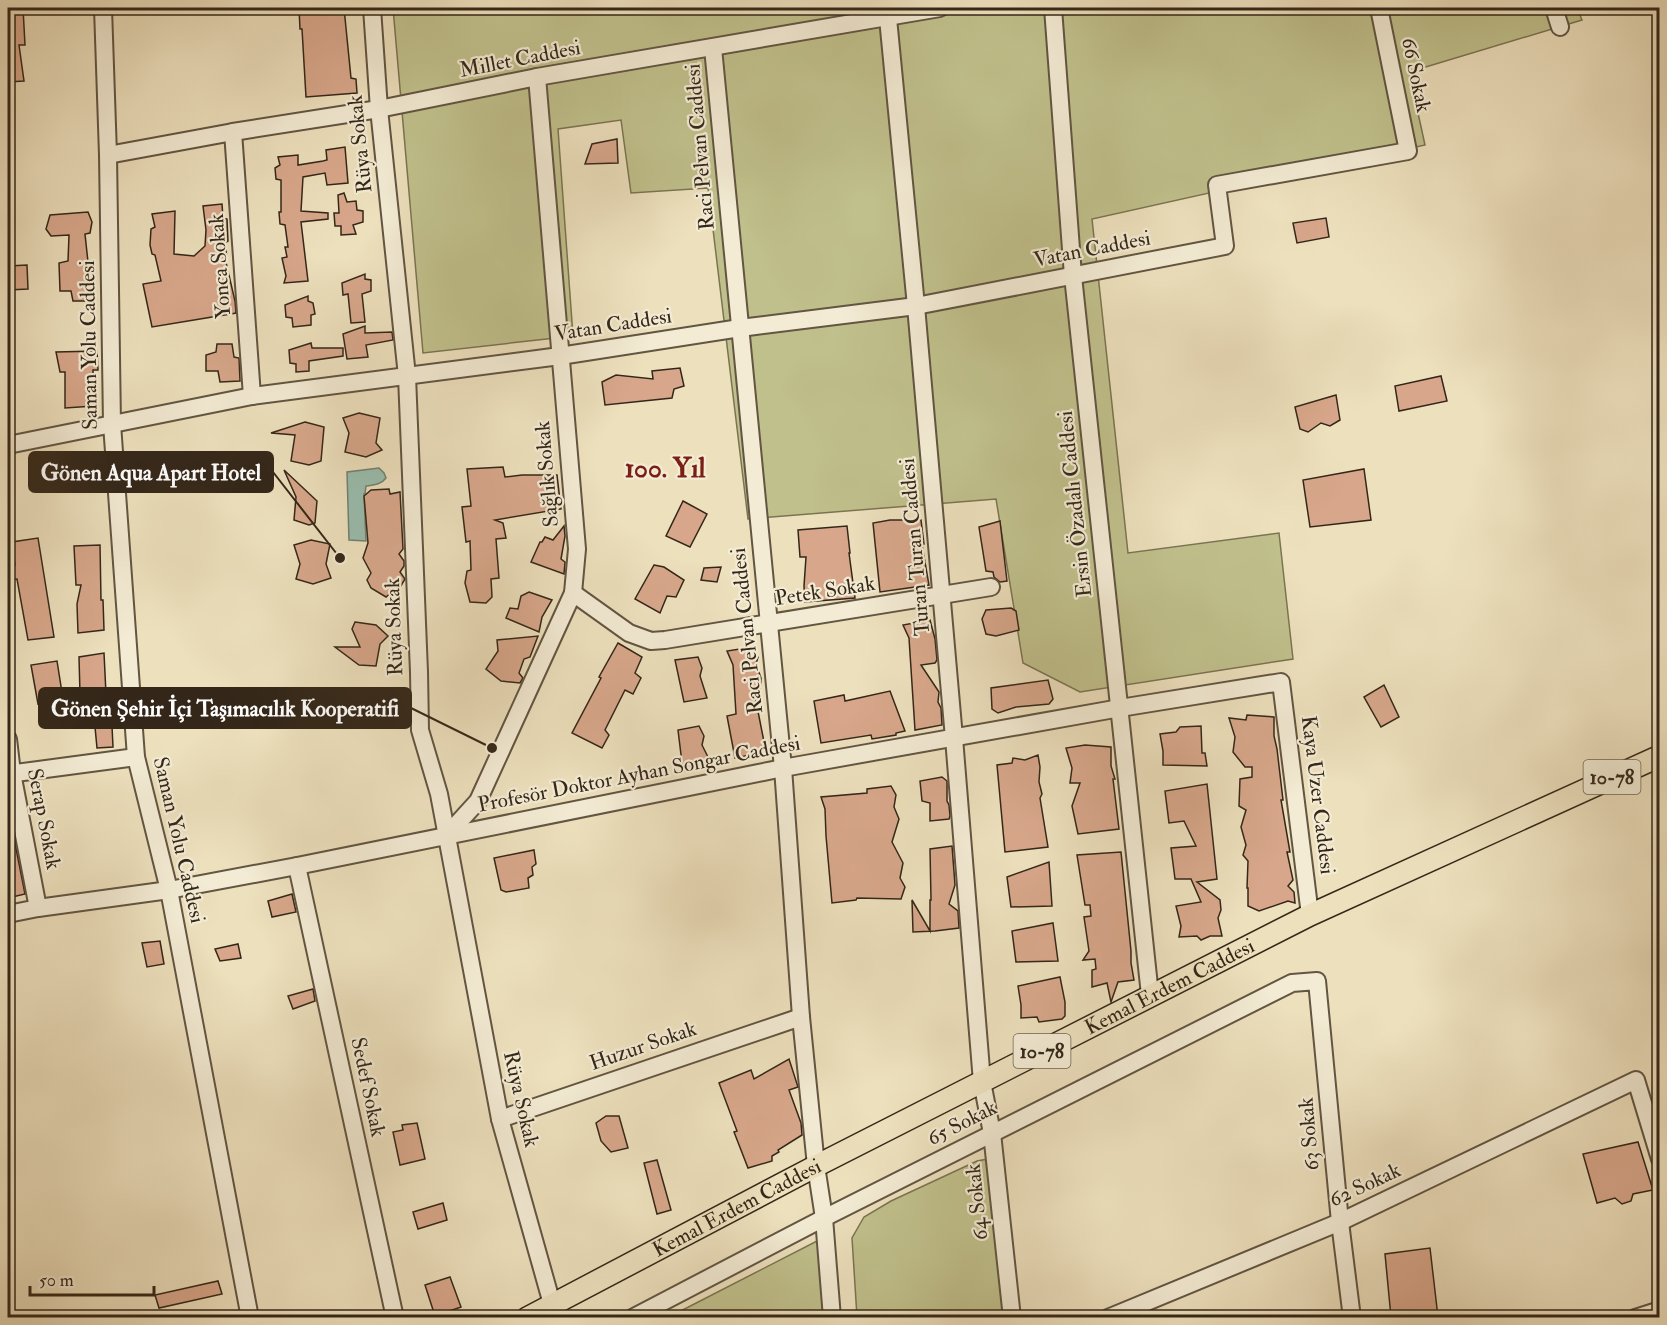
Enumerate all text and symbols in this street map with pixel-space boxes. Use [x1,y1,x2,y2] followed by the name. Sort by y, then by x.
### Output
[457,34,583,84] street label: Millet Caddesi
[1395,35,1437,115] street label: 66 Sokak
[679,62,721,231] street label: Raci Pelvan Caddesi
[341,94,379,194] street label: Rüya Sokak
[203,213,237,319] street label: Yonca Sokak
[1031,224,1153,274] street label: Vatan Caddesi
[74,260,104,430] street label: Saman Yolu Caddesi
[552,302,674,348] street label: Vatan Caddesi
[1052,409,1098,599] street label: Ersin Özadalı Caddesi
[529,420,565,528] street label: Sağlık Sokak
[29,452,273,492] callout: Gönen Aqua Apart Hotel
[625,452,706,485] district label: 100. Yıl
[894,457,936,637] street label: Turan Turan Caddesi
[41,459,262,488] text: Gönen Aqua Apart Hotel
[725,546,769,715] street label: Raci Pelvan Caddesi
[773,570,877,612] street label: Petek Sokak
[379,577,409,677] street label: Rüya Sokak
[39,688,411,728] callout: Gönen Şehir İçi Taşımacılık Kooperatifi
[51,694,399,724] text: Gönen Şehir İçi Taşımacılık Kooperatifi
[1295,714,1341,876] street label: Kaya Uzer Caddesi
[475,729,803,819] street label: Profesör Doktor Ayhan Songar Caddesi
[147,754,211,926] street label: Saman Yolu Caddesi
[1584,760,1640,794] road number: 10-78
[21,766,67,872] street label: Serap Sokak
[1080,932,1259,1041] street label: Kemal Erdem Caddesi
[586,1015,700,1077] street label: Huzur Sokak
[1014,1034,1070,1068] road number: 10-78
[344,1035,392,1139] street label: Sedef Sokak
[497,1048,545,1150] street label: Rüya Sokak
[923,1094,1001,1152] street label: 65 Sokak
[1292,1096,1326,1172] street label: 63 Sokak
[648,1152,826,1263] street label: Kemal Erdem Caddesi
[1325,1157,1405,1213] street label: 62 Sokak
[960,1163,994,1241] street label: 64 Sokak
[30,1259,154,1297] scale bar
[39,1269,74,1292] text: 50 m

